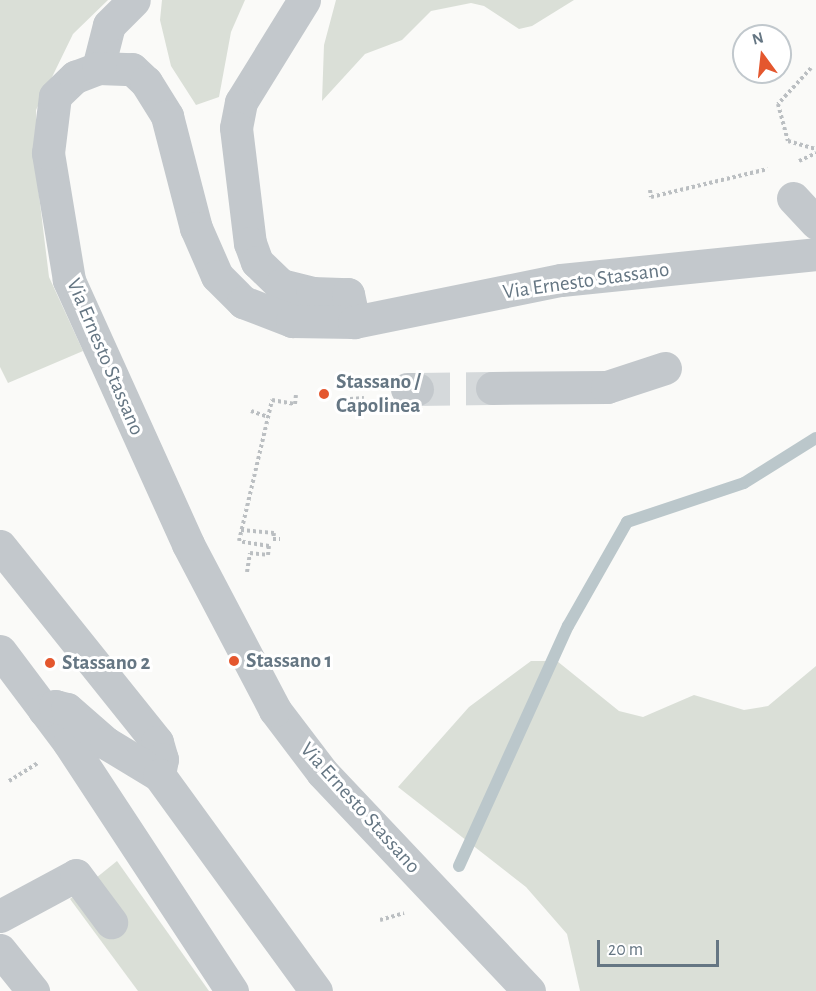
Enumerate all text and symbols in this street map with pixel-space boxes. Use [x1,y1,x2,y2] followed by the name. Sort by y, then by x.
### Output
[732,24,792,84] north arrow
[750,29,765,48] text: N
[501,257,671,305] street label: Via Ernesto Stassano
[61,275,149,439] street label: Via Ernesto Stassano
[336,369,420,419] place label: Stassano / Capolinea
[317,387,331,401] marker: Stassano / Capolinea
[246,648,332,674] place label: Stassano 1
[62,650,150,676] place label: Stassano 2
[227,654,241,668] marker: Stassano 1
[43,656,57,670] marker: Stassano 2
[295,737,425,879] street label: Via Ernesto Stassano
[600,928,722,966] scale bar
[608,941,643,959] text: 20 m

